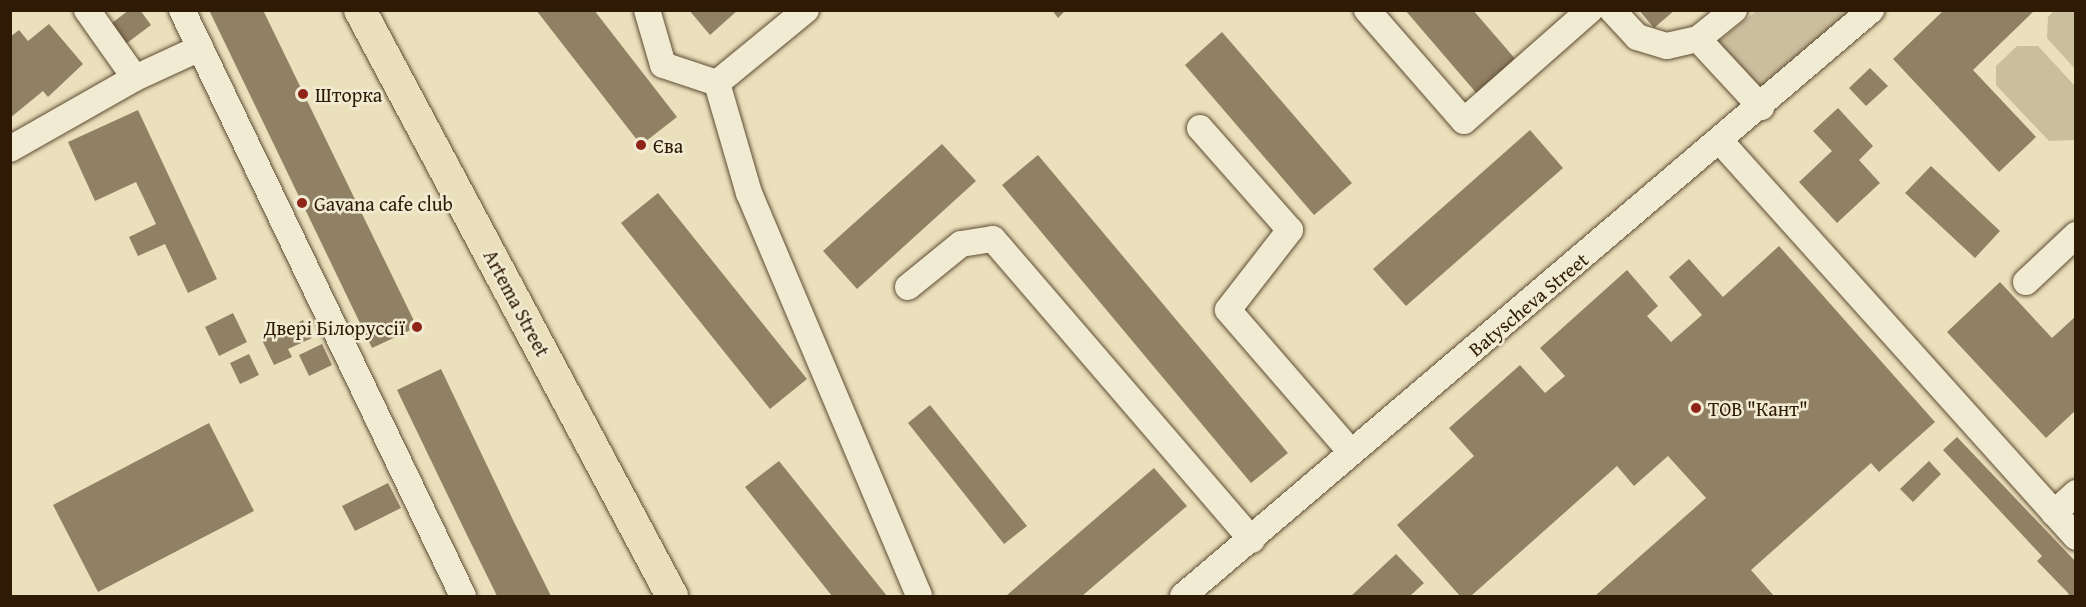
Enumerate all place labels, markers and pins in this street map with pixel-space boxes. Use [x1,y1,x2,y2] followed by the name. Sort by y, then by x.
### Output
[315,82,382,106] place label: Шторка
[296,87,310,101] marker: Шторка
[653,133,683,157] place label: Єва
[634,138,648,152] marker: Єва
[314,191,453,215] place label: Gavana cafe club
[295,196,309,210] marker: Gavana cafe club
[264,315,405,339] place label: Двері Білоруссії
[410,320,424,334] marker: Двері Білоруссії
[1708,396,1808,420] place label: ТОВ "Кант"
[1689,401,1703,415] marker: ТОВ "Кант"

